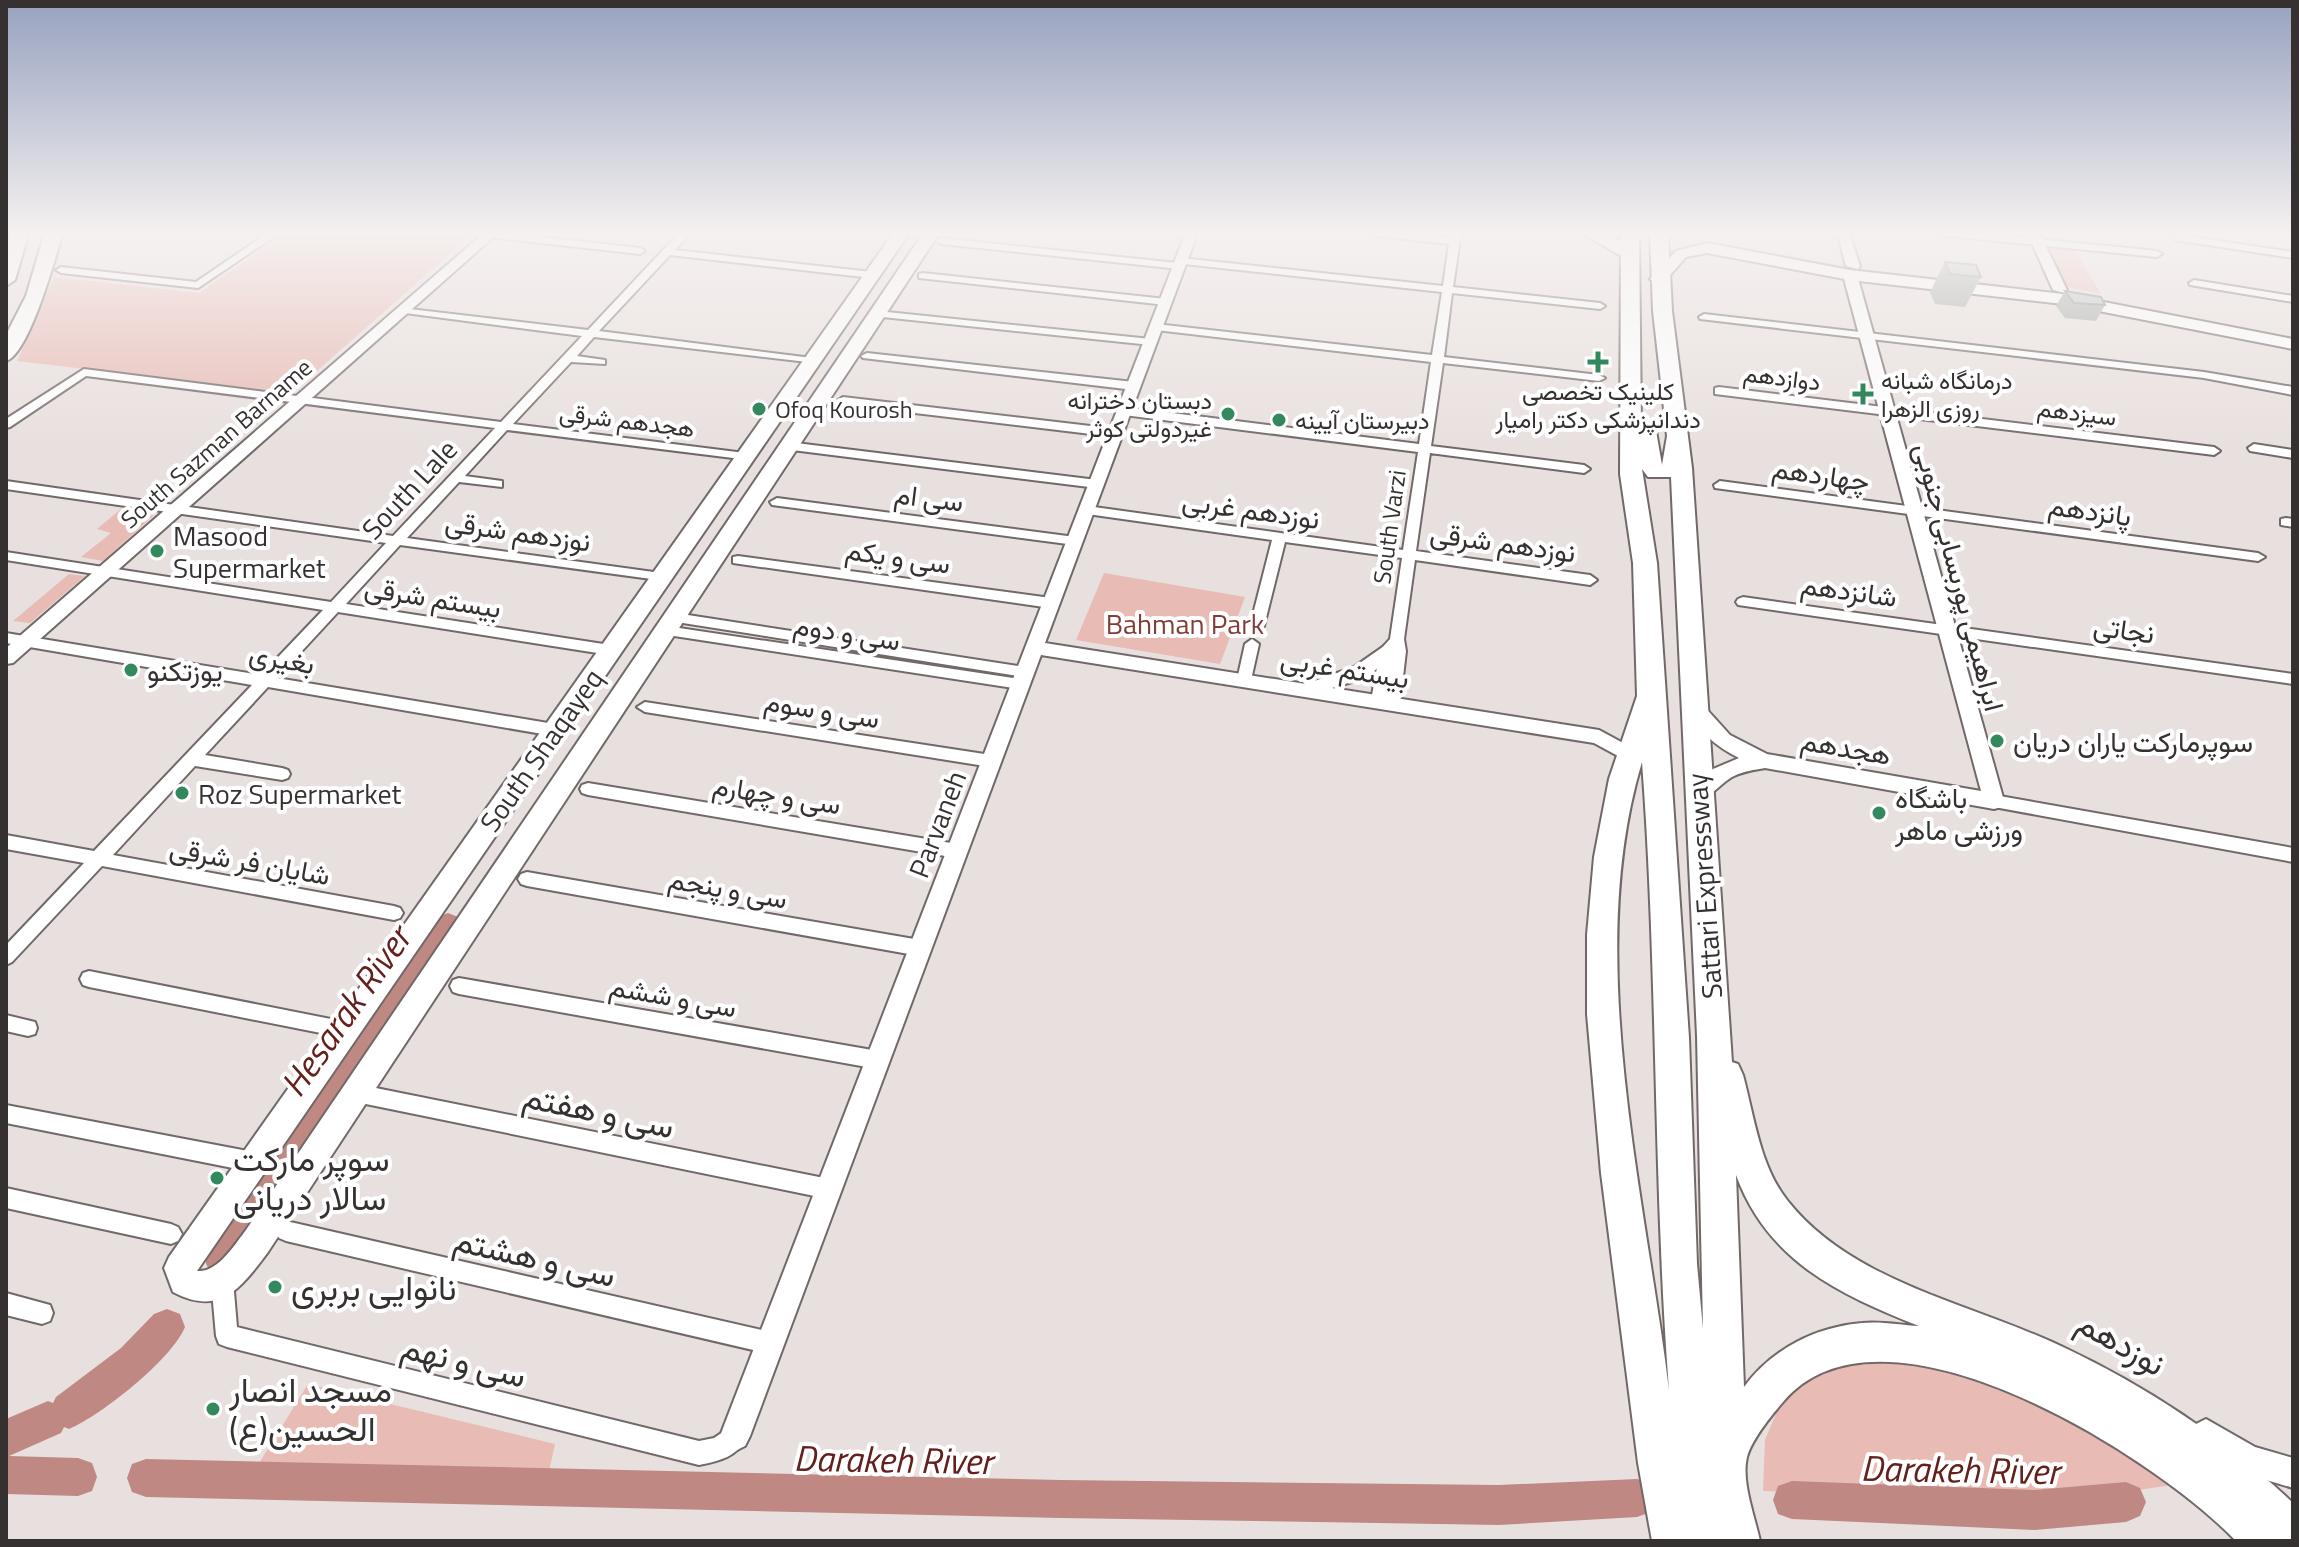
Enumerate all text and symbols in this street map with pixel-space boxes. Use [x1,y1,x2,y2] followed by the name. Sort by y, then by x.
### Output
[112,350,320,536] street label: South Sazman Barname
[1587,351,1609,373] marker: کلینیک تخصصی دندانپزشکی دکتر رامیار
[1741,354,1823,400] street label: دوازدهم
[1881,362,2013,426] place label: درمانگاه شبانه روزی الزهرا
[1494,373,1701,437] place label: کلینیک تخصصی دندانپزشکی دکتر رامیار
[1068,382,1212,446] place label: دبستان دخترانه غیردولتی کوثر
[1852,383,1874,405] marker: درمانگاه شبانه روزی الزهرا
[2035,389,2119,435] street label: سیزدهم
[775,391,913,427] place label: Ofoq Kourosh
[557,394,697,446] street label: هجدهم شرقی
[750,400,768,418] marker: Ofoq Kourosh
[1295,402,1430,438] place label: دبیرستان آیینه
[1219,405,1237,423] marker: دبستان دخترانه غیردولتی کوثر
[1270,411,1288,429] marker: دبیرستان آیینه
[351,429,467,549] street label: South Lale
[1903,438,2017,716] street label: ابراهیمی پوربسابی جنوبی
[1769,446,1873,502] street label: چهاردهم
[1363,468,1415,586] street label: South Varzi
[892,471,966,523] street label: سی ام
[1180,478,1322,540] street label: نوزدهم غربی
[2046,483,2134,537] street label: پانزدهم
[442,500,594,562] street label: نوزدهم شرقی
[1427,511,1579,573] street label: نوزدهم شرقی
[173,514,326,589] place label: Masood Supermarket
[843,527,953,585] street label: سی و یکم
[148,542,166,560] marker: Masood Supermarket
[1798,562,1900,618] street label: شانزدهم
[362,565,504,629] street label: بیستم شرقی
[791,602,903,662] street label: سی و دوم
[1106,602,1264,645] park label: Bahman Park
[2091,603,2157,655] street label: نجاتی
[246,631,318,685] street label: بغیری
[1278,637,1412,699] street label: بیستم غربی
[147,649,223,692] place label: یوزتکنو
[469,659,613,841] street label: South Shaqayeq
[122,661,140,679] marker: یوزتکنو
[761,679,883,739] street label: سی و سوم
[1798,718,1894,776] street label: هجدهم
[2013,720,2253,763] place label: سوپرمارکت یاران دریان
[1988,732,2006,750] marker: سوپرمارکت یاران دریان
[710,763,844,825] street label: سی و چهارم
[897,764,977,884] street label: Parvaneh
[198,772,401,815] place label: Roz Supermarket
[1675,772,1733,1000] street label: Sattari Expressway
[1894,776,2023,851] place label: باشگاه ورزشی ماهر
[173,784,191,802] marker: Roz Supermarket
[1870,804,1888,822] marker: باشگاه ورزشی ماهر
[166,826,334,896] street label: شایان فر شرقی
[665,856,791,920] street label: سی و پنجم
[266,911,427,1107] water label: Hesarak River
[606,964,740,1028] street label: سی و ششم
[519,1069,679,1151] street label: سی و هفتم
[233,1132,390,1223] place label: سوپر مارکت سالار دریانی
[208,1169,226,1187] marker: سوپر مارکت سالار دریانی
[449,1212,621,1300] street label: سی و هشتم
[291,1261,457,1313] place label: نانوایی بربری
[266,1278,284,1296] marker: نانوایی بربری
[2068,1296,2176,1388] street label: نوزدهم
[396,1319,532,1401] street label: سی و نهم
[228,1363,392,1454] place label: مسجد انصار الحسین(ع)
[204,1400,222,1418] marker: مسجد انصار الحسین(ع)
[793,1430,997,1488] water label: Darakeh River
[1860,1440,2064,1498] water label: Darakeh River

